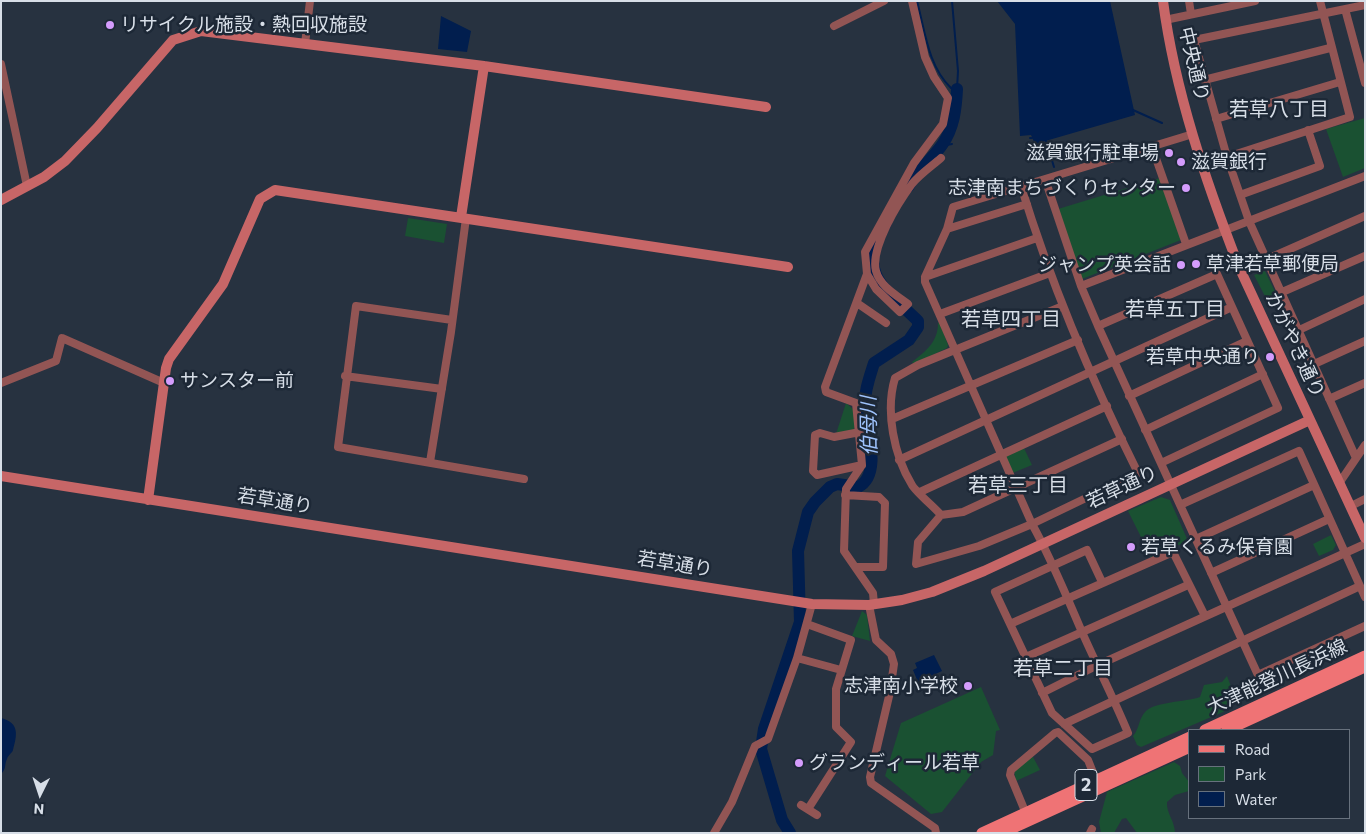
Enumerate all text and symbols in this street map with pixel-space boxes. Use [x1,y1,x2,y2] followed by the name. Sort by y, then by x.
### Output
[120,14,367,36] place label: リサイクル施設・熱回収施設
[104,19,116,31] marker: リサイクル施設・熱回収施設
[1174,24,1214,104] street label: 中央通り
[1229,97,1329,121] district label: 若草八丁目
[1026,142,1159,164] place label: 滋賀銀行駐車場
[1163,147,1175,159] marker: 滋賀銀行駐車場
[1191,151,1267,173] place label: 滋賀銀行
[1175,156,1187,168] marker: 滋賀銀行
[948,177,1176,199] place label: 志津南まちづくりセンター
[1180,182,1192,194] marker: 志津南まちづくりセンター
[1206,253,1339,275] place label: 草津若草郵便局
[1038,254,1171,276] place label: ジャンプ英会話
[1190,258,1202,270] marker: 草津若草郵便局
[1175,259,1187,271] marker: ジャンプ英会話
[1261,289,1329,401] street label: かがやき通り
[1125,297,1225,321] district label: 若草五丁目
[961,307,1061,331] district label: 若草四丁目
[1146,346,1260,368] place label: 若草中央通り
[1264,351,1276,363] marker: 若草中央通り
[180,370,294,392] place label: サンスター前
[164,375,176,387] marker: サンスター前
[856,396,882,456] water label: 伯母川
[1083,461,1161,513] street label: 若草通り
[968,473,1068,497] district label: 若草三丁目
[236,484,314,518] street label: 若草通り
[1141,536,1293,558] place label: 若草くるみ保育園
[1125,541,1137,553] marker: 若草くるみ保育園
[636,547,714,581] street label: 若草通り
[1203,635,1351,719] street label: 大津能登川長浜線
[1013,656,1113,680] district label: 若草二丁目
[844,675,958,697] place label: 志津南小学校
[962,680,974,692] marker: 志津南小学校
[1188,729,1351,819] legend
[1235,740,1270,758] text: Road
[809,752,980,774] place label: グランディール若草
[793,757,805,769] marker: グランディール若草
[1235,765,1266,783] text: Park
[15,769,65,819] north arrow
[1075,770,1097,800] road number: 2
[1235,790,1277,808] text: Water
[33,801,45,818] text: N

